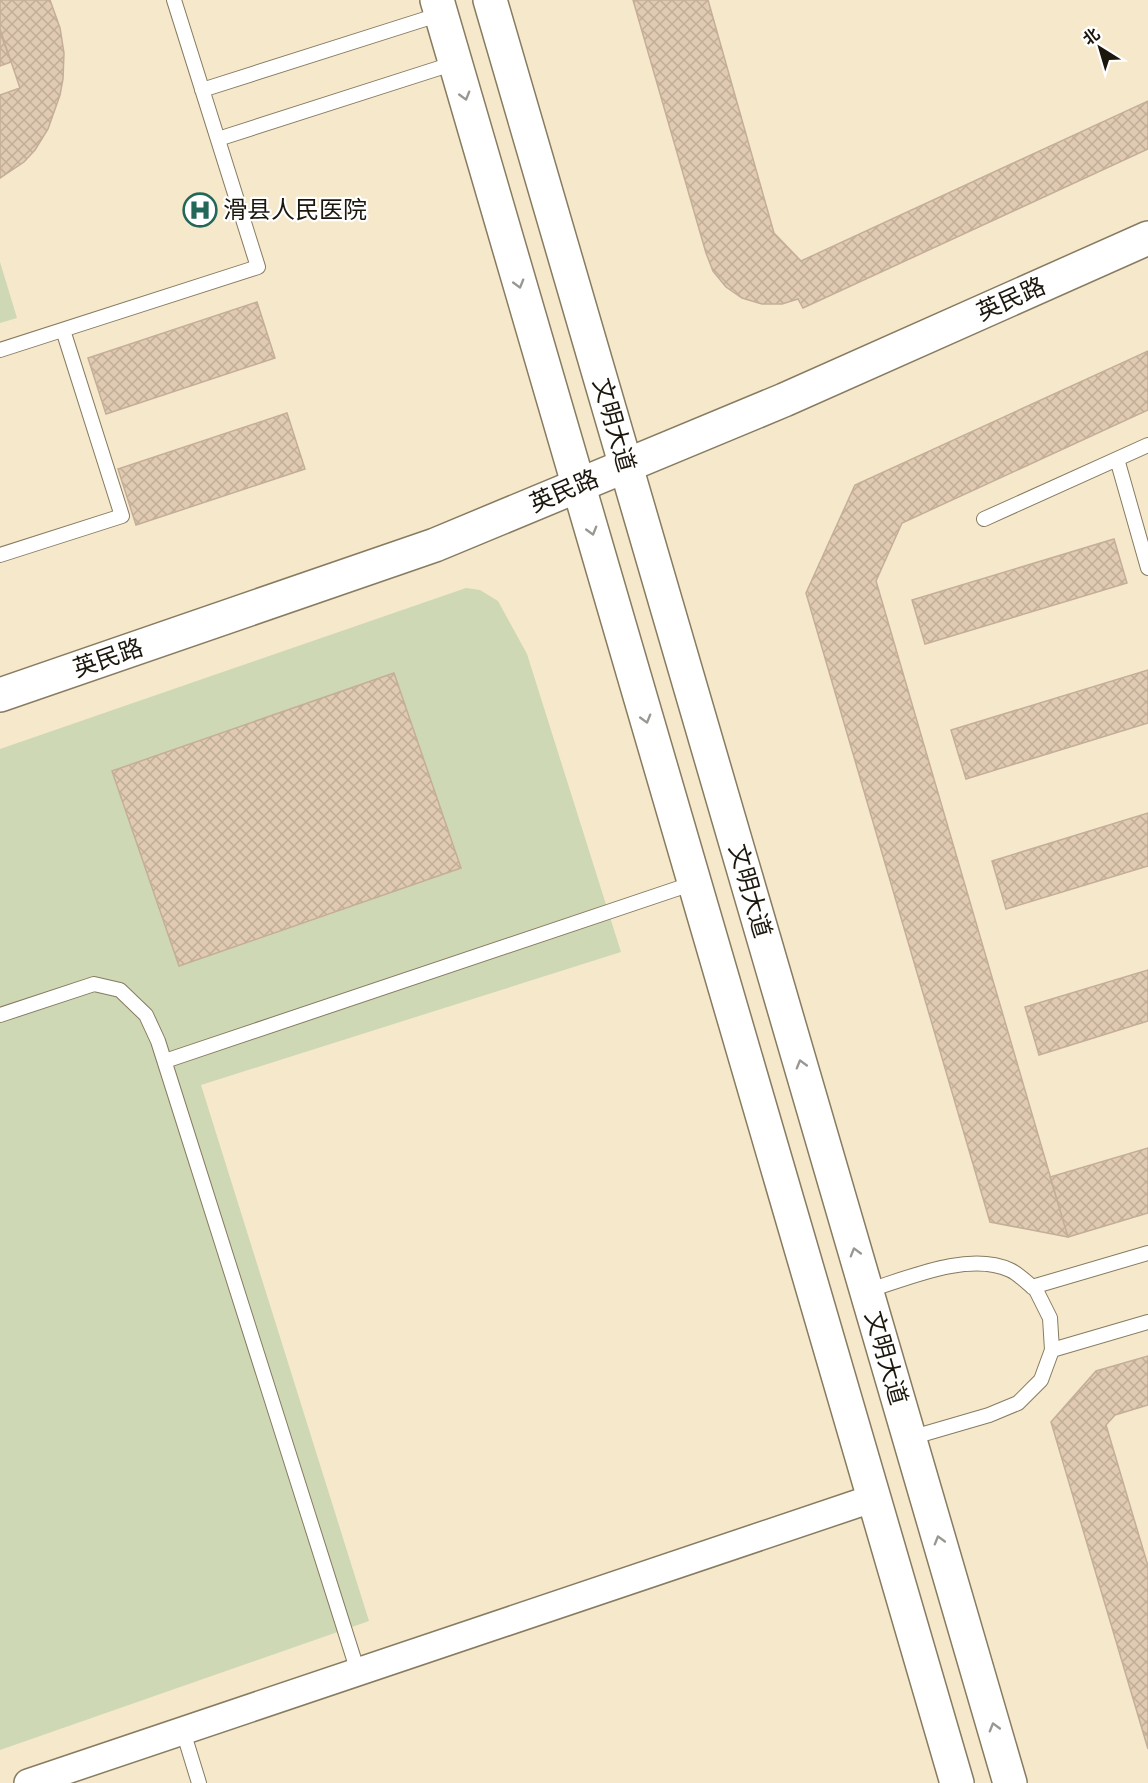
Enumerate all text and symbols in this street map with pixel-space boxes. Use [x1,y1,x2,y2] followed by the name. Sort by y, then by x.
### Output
[1070,18,1130,78] north arrow
[1078,22,1105,51] text: 北
[458,91,470,101] one-way arrow
[182,192,218,228] hospital icon: 滑县人民医院
[223,193,367,229] place label: 滑县人民医院
[971,269,1052,331] street label: 英民路
[512,279,525,289] one-way arrow
[583,374,644,476] street label: 文明大道
[524,461,605,523] street label: 英民路
[585,525,597,536] one-way arrow
[68,630,148,688] street label: 英民路
[639,713,651,723] one-way arrow
[719,840,780,942] street label: 文明大道
[796,1060,808,1070] one-way arrow
[850,1247,862,1258] one-way arrow
[855,1307,916,1409] street label: 文明大道
[934,1535,946,1546] one-way arrow
[989,1722,1001,1733] one-way arrow

